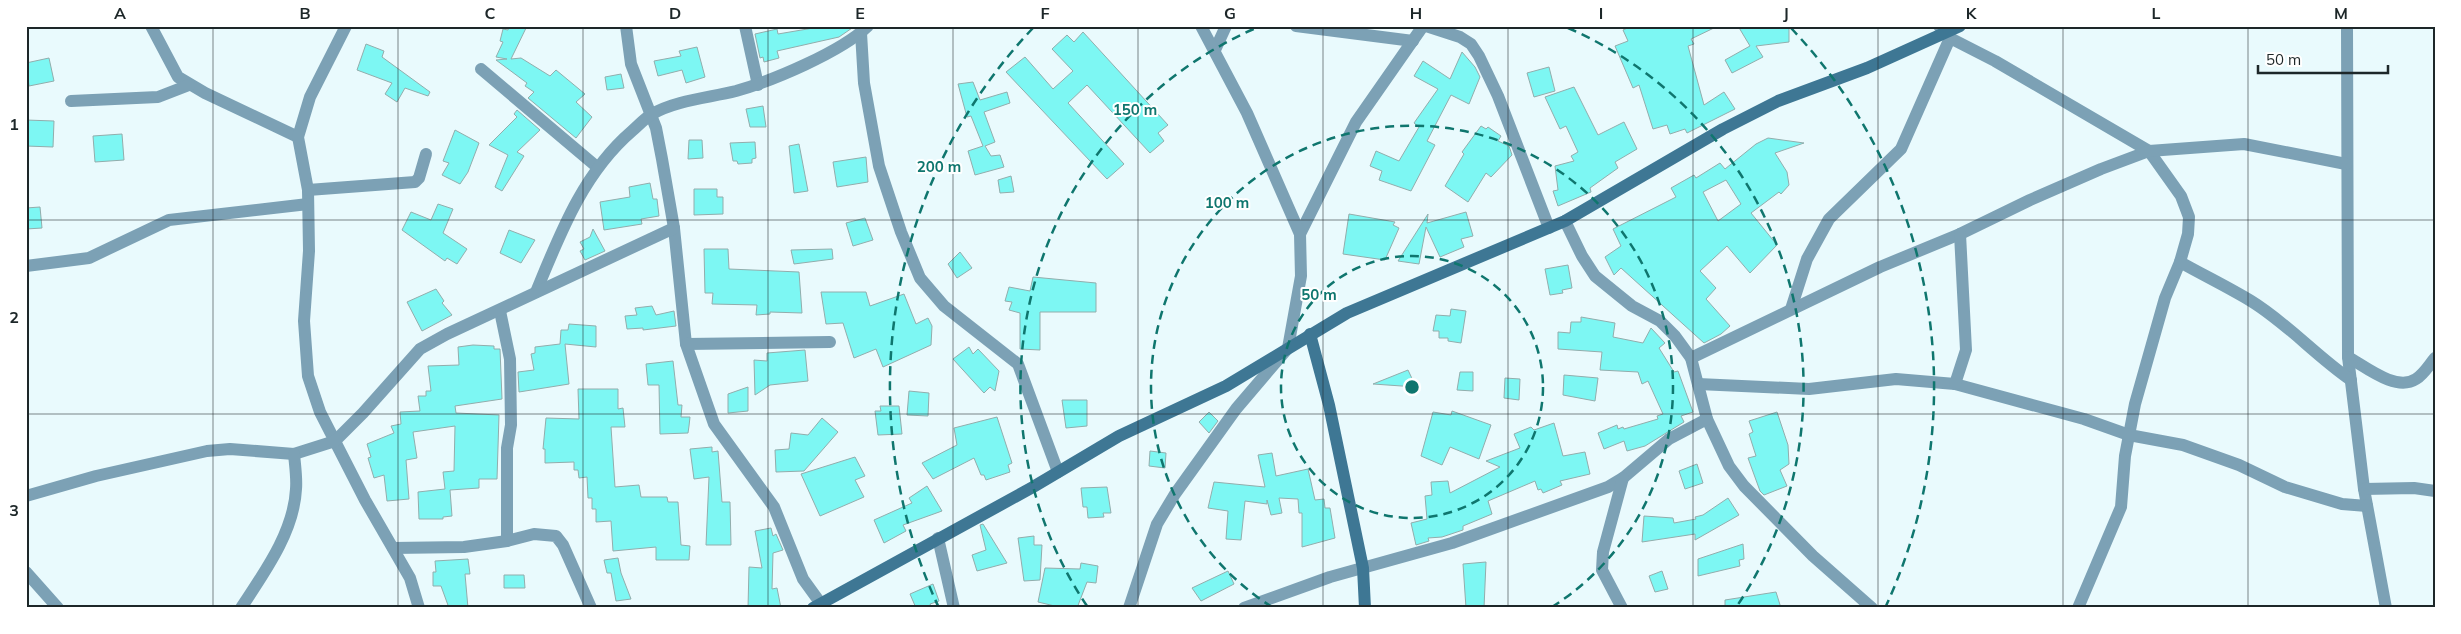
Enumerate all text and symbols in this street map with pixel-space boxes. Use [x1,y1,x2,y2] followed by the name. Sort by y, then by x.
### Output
[114,3,126,23] text: A
[299,3,311,23] text: B
[485,3,496,23] text: C
[669,3,681,23] text: D
[855,3,865,23] text: E
[1040,3,1050,23] text: F
[1224,3,1236,23] text: G
[1410,3,1422,23] text: H
[1599,3,1603,23] text: I
[1783,3,1789,23] text: J
[1966,3,1978,23] text: K
[2152,3,2161,23] text: L
[2334,3,2348,23] text: M
[2258,42,2388,74] scale bar
[2266,50,2301,69] text: 50 m
[1113,100,1157,119] text: 150 m
[9,114,19,134] text: 1
[917,157,961,176] text: 200 m
[1205,193,1249,212] text: 100 m
[1301,285,1337,304] text: 50 m
[9,307,19,327] text: 2
[1403,378,1421,396] centre of rings
[9,500,19,520] text: 3

